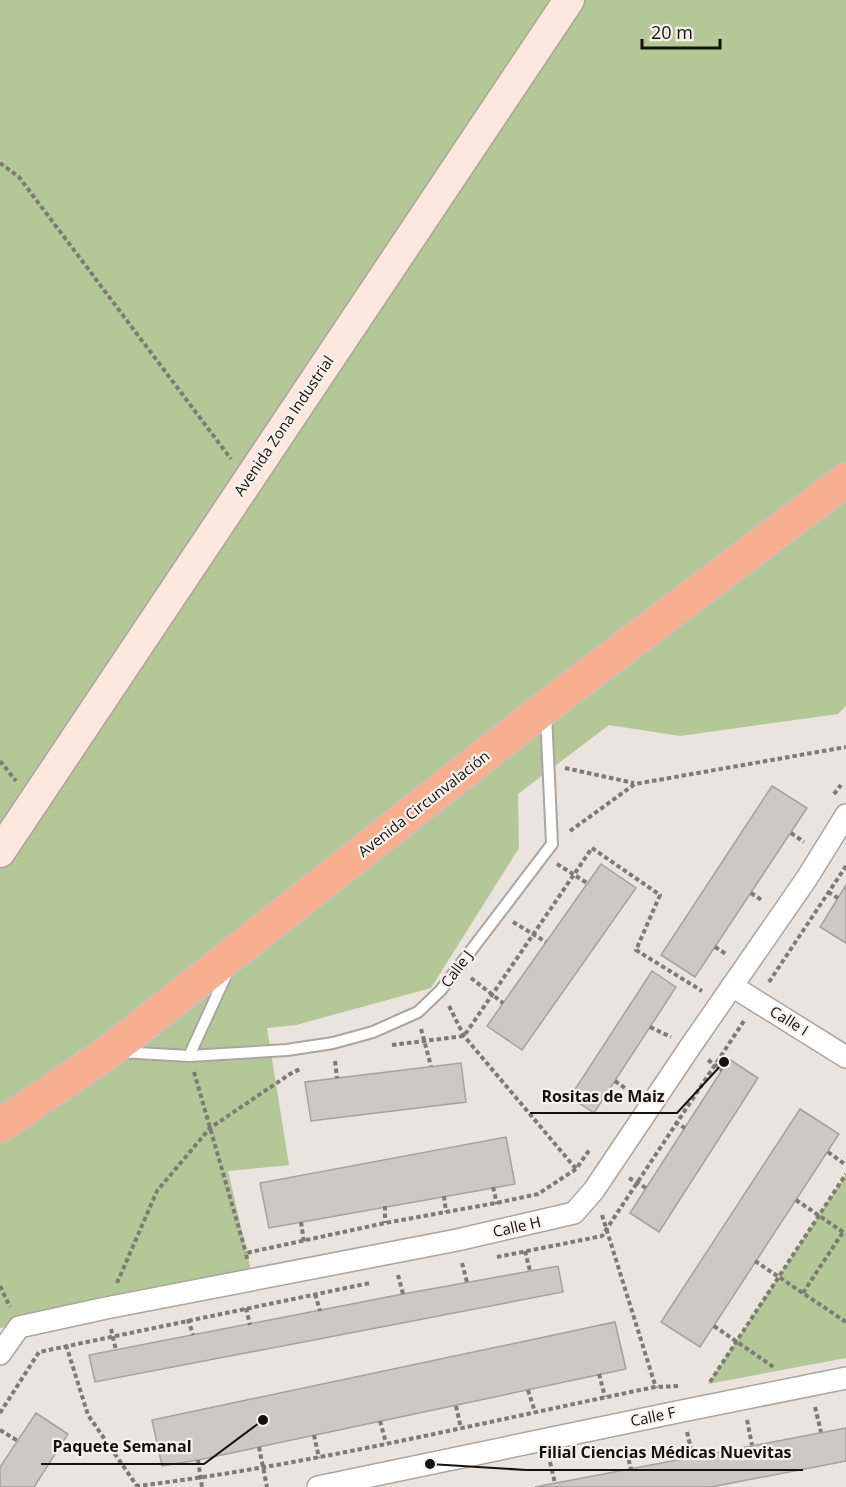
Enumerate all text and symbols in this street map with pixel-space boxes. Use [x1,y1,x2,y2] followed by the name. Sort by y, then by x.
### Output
[642,12,720,50] scale bar
[651,20,693,44] text: 20 m
[229,351,338,499] street label: Avenida Zona Industrial
[353,745,493,861] street label: Avenida Circunvalación
[436,946,477,991] street label: Calle J
[766,1001,813,1040] street label: Calle I
[530,1079,677,1113] callout: Rositas de Maiz
[541,1085,665,1107] text: Rositas de Maiz
[491,1211,543,1241] street label: Calle H
[628,1401,677,1431] street label: Calle F
[41,1430,204,1464] callout: Paquete Semanal
[52,1435,192,1457] text: Paquete Semanal
[526,1436,803,1470] callout: Filial Ciencias Médicas Nuevitas
[538,1441,792,1463] text: Filial Ciencias Médicas Nuevitas

